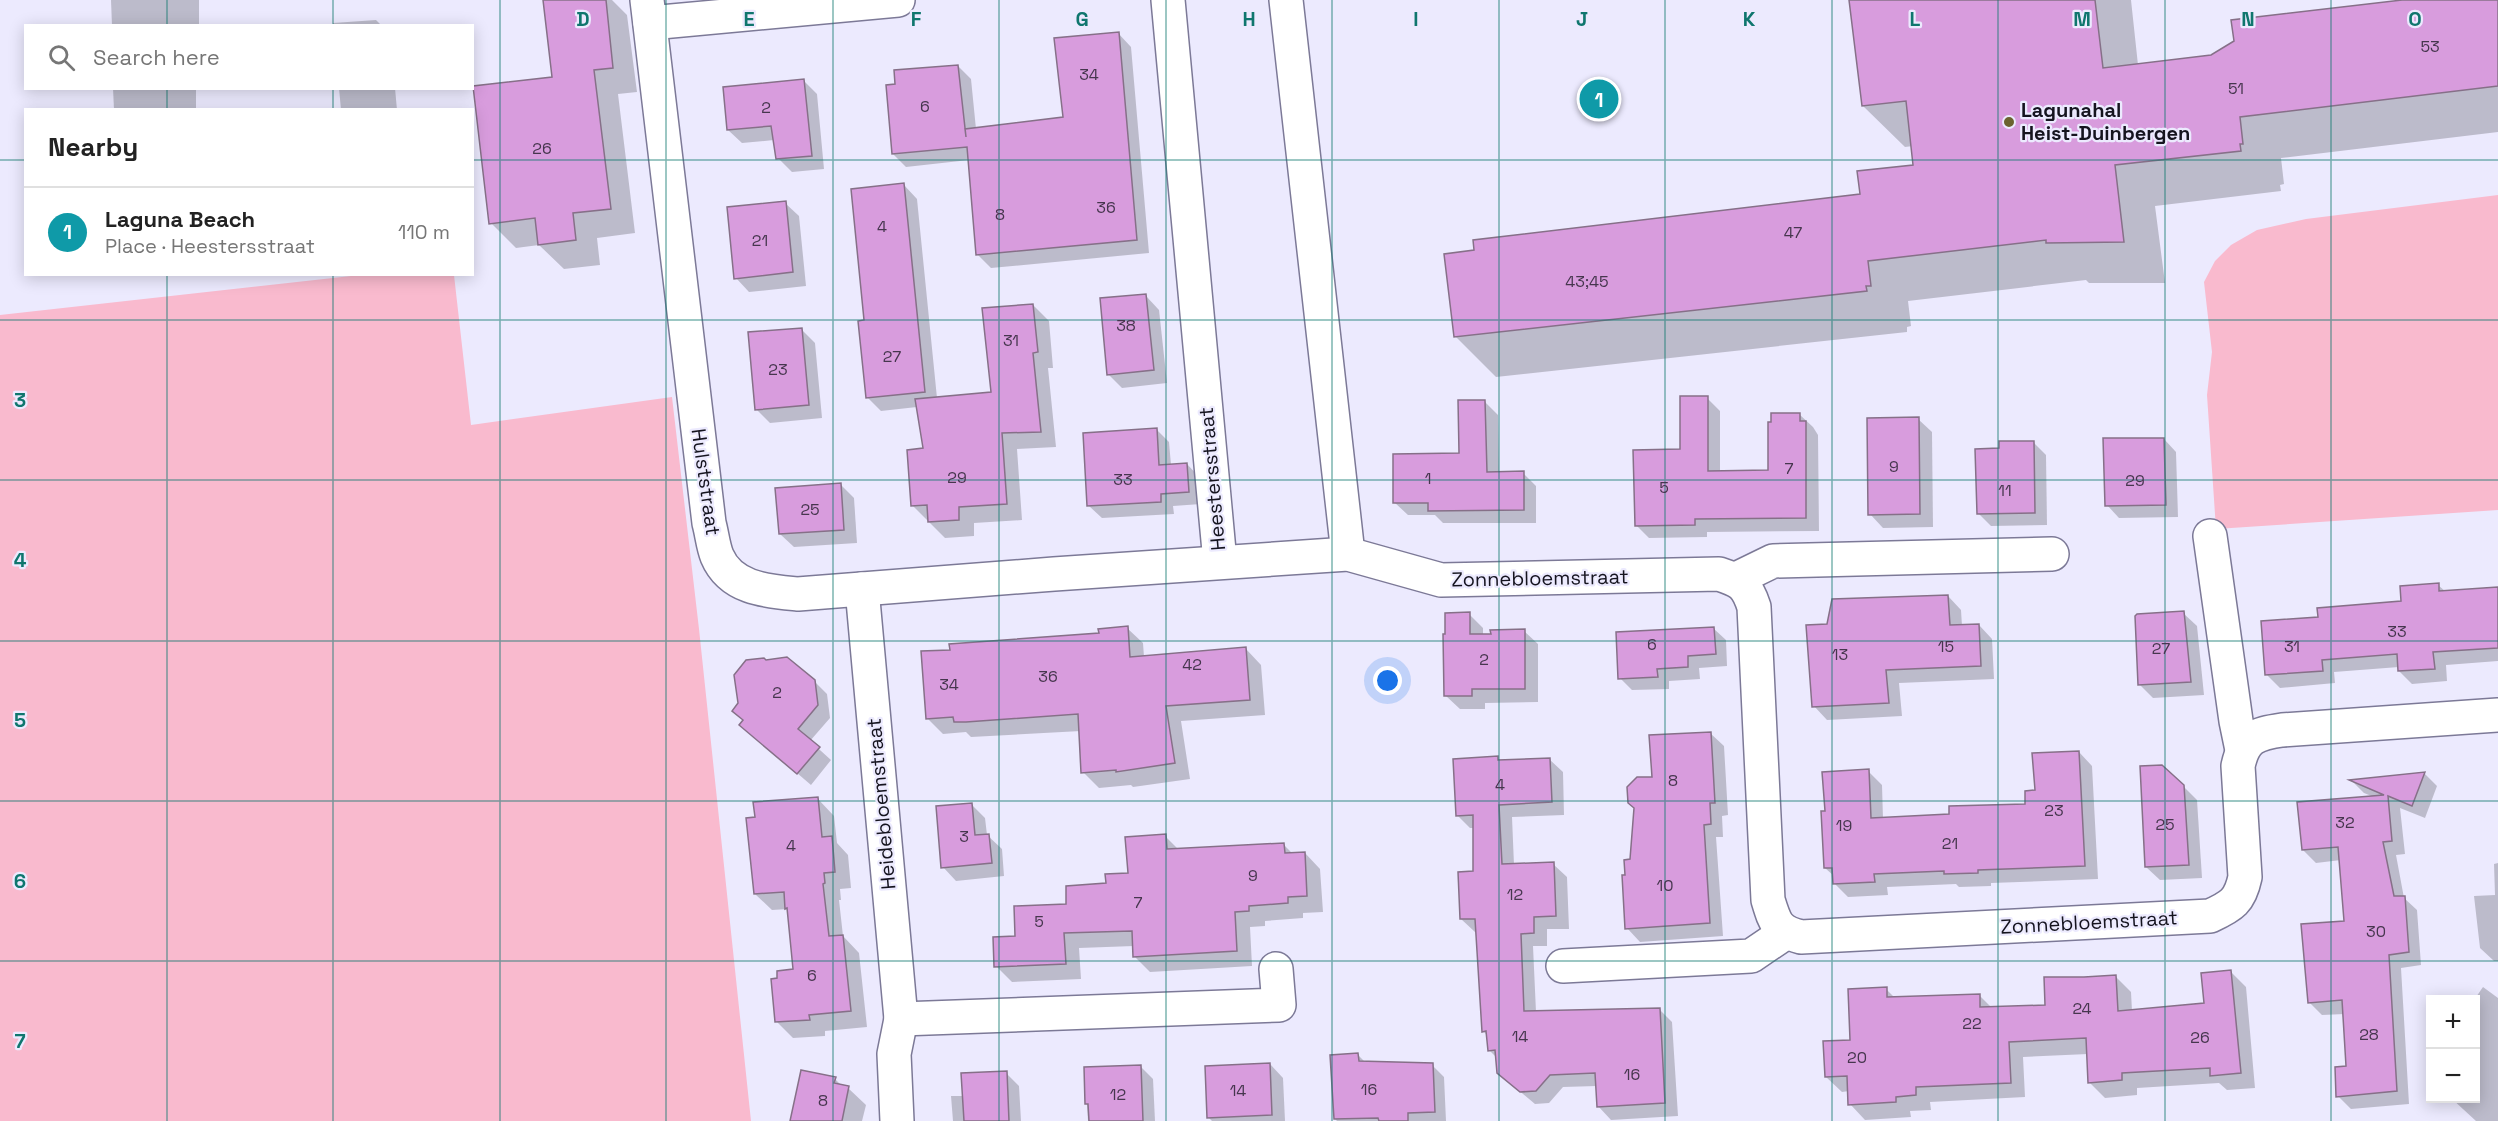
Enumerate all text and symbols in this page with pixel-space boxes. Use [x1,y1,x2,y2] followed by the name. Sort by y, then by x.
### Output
[576,6,590,32] text: D
[743,6,755,32] text: E
[911,6,922,32] text: F
[1075,6,1089,32] text: G
[1242,6,1256,32] text: H
[1413,6,1419,32] text: I
[1576,6,1588,32] text: J
[1743,6,1756,32] text: K
[1910,6,1921,32] text: L
[2073,6,2091,32] text: M
[2241,6,2255,32] text: N
[2408,6,2422,32] text: O
[24,24,474,90] search box
[2420,36,2440,57] house number: 53
[45,41,78,74] icon: search
[93,43,220,71] text: Search here
[1079,64,1099,85] house number: 34
[1580,76,1618,122] pin: 1
[2228,78,2244,99] house number: 51
[920,96,930,117] house number: 6
[761,97,771,118] house number: 2
[2021,97,2190,146] place label: Lagunahal Heist-Duinbergen
[2002,115,2016,129] marker: Lagunahal Heist-Duinbergen
[48,130,138,164] text: Nearby
[532,138,552,159] house number: 26
[1096,197,1116,218] house number: 36
[995,204,1005,225] house number: 8
[105,205,255,233] text: Laguna Beach
[877,216,887,237] house number: 4
[63,219,72,245] text: 1
[398,219,450,245] text: 110 m
[1784,222,1802,243] house number: 47
[752,230,768,251] house number: 21
[105,233,315,259] text: Place · Heestersstraat
[1565,271,1609,292] house number: 43;45
[1116,315,1136,336] house number: 38
[1003,330,1019,351] house number: 31
[883,346,901,367] house number: 27
[768,359,788,380] house number: 23
[14,387,26,413] text: 3
[1193,406,1231,552] street label: Heestersstraat
[686,427,726,537] street label: Hulststraat
[1889,456,1899,477] house number: 9
[1784,458,1794,479] house number: 7
[947,467,967,488] house number: 29
[1425,468,1431,489] house number: 1
[1113,469,1133,490] house number: 33
[2125,470,2145,491] house number: 29
[1659,477,1669,498] house number: 5
[1998,480,2012,501] house number: 11
[800,499,820,520] house number: 25
[14,547,27,573] text: 4
[1451,563,1629,593] street label: Zonnebloemstraat
[2387,621,2407,642] house number: 33
[1647,634,1657,655] house number: 6
[1938,636,1954,657] house number: 15
[2284,636,2300,657] house number: 31
[2152,638,2170,659] house number: 27
[1832,644,1848,665] house number: 13
[1479,649,1489,670] house number: 2
[1182,654,1202,675] house number: 42
[1038,666,1058,687] house number: 36
[1373,666,1402,695] your location
[939,674,959,695] house number: 34
[772,682,782,703] house number: 2
[14,707,26,733] text: 5
[861,717,901,891] street label: Heidebloemstraat
[1668,770,1678,791] house number: 8
[1495,774,1505,795] house number: 4
[2044,800,2064,821] house number: 23
[2335,812,2355,833] house number: 32
[2155,814,2175,835] house number: 25
[1836,815,1852,836] house number: 19
[959,826,969,847] house number: 3
[1942,833,1958,854] house number: 21
[786,835,796,856] house number: 4
[1248,865,1258,886] house number: 9
[14,868,26,894] text: 6
[1657,875,1673,896] house number: 10
[1507,884,1523,905] house number: 12
[1133,892,1143,913] house number: 7
[2000,904,2178,940] street label: Zonnebloemstraat
[1034,911,1044,932] house number: 5
[2366,921,2386,942] house number: 30
[807,965,817,986] house number: 6
[2426,995,2480,1103] map controls
[2426,995,2480,1049] button: +
[2072,998,2092,1019] house number: 24
[1962,1013,1982,1034] house number: 22
[2359,1024,2379,1045] house number: 28
[1512,1026,1528,1047] house number: 14
[2190,1027,2210,1048] house number: 26
[14,1028,26,1054] text: 7
[1847,1047,1867,1068] house number: 20
[2426,1049,2480,1103] button: −
[1624,1064,1640,1085] house number: 16
[1361,1079,1377,1100] house number: 16
[1230,1080,1246,1101] house number: 14
[1110,1084,1126,1105] house number: 12
[818,1090,828,1111] house number: 8

